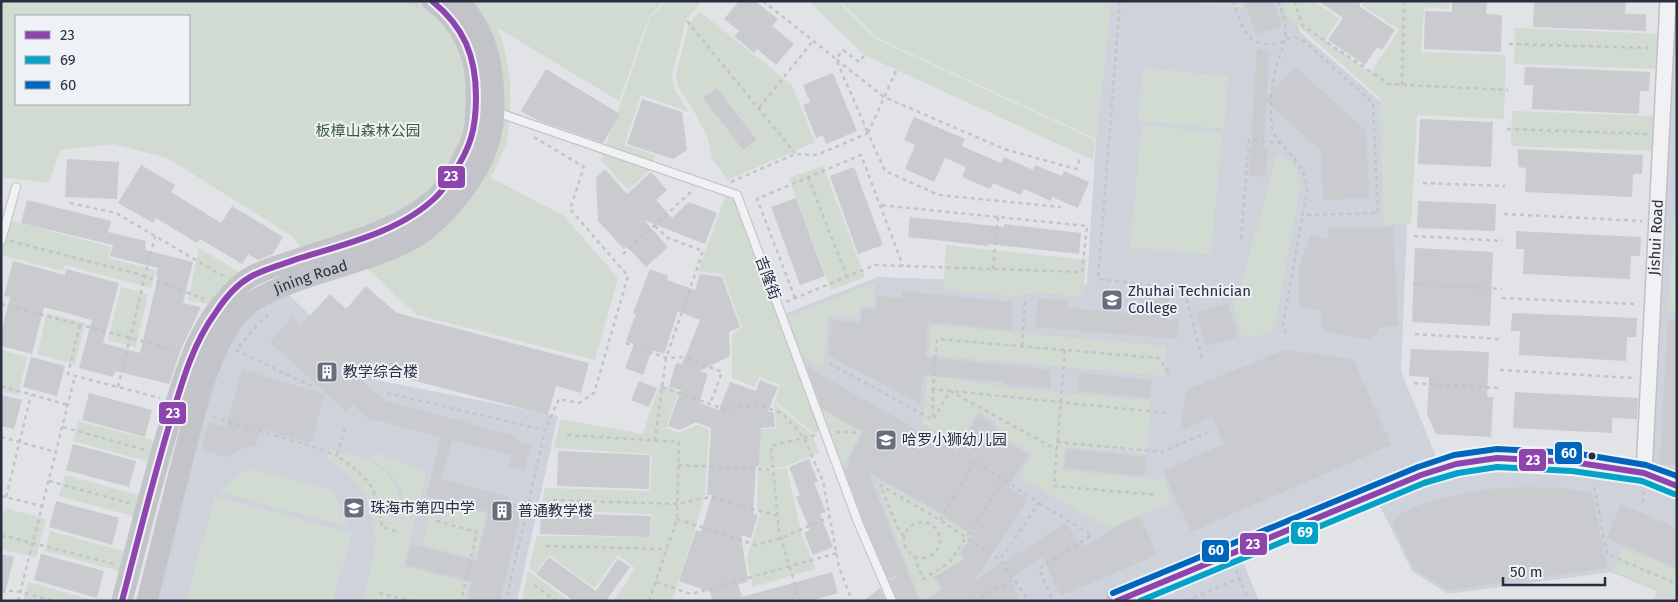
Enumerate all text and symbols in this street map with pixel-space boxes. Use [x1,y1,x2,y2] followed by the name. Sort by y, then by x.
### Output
[15,15,190,105] legend
[60,26,75,44] text: 23
[60,51,76,69] text: 69
[60,76,76,94] text: 60
[315,122,421,140] park label: 板樟山森林公园
[437,165,466,189] line badge: 23
[444,168,458,185] text: 23
[1645,199,1667,276] street label: Jishui Road
[752,254,784,302] street label: 吉隆街
[271,256,350,298] street label: Jining Road
[1128,282,1251,317] place label: Zhuhai Technician College
[1100,288,1124,312] school or university icon: Zhuhai Technician College
[315,360,339,384] building icon: 教学综合楼
[343,363,418,381] place label: 教学综合楼
[158,401,187,425] line badge: 23
[166,405,180,422] text: 23
[874,428,898,452] school or university icon: 哈罗小狮幼儿园
[902,431,1007,449] place label: 哈罗小狮幼儿园
[1554,441,1583,465] line badge: 60
[1561,445,1577,462] text: 60
[1518,448,1547,472] line badge: 23
[1587,451,1597,461] unlabelled marker
[1526,452,1540,469] text: 23
[342,496,366,520] school or university icon: 珠海市第四中学
[370,499,475,517] place label: 珠海市第四中学
[490,499,514,523] building icon: 普通教学楼
[518,502,593,520] place label: 普通教学楼
[1290,521,1319,545] line badge: 69
[1297,524,1313,541] text: 69
[1239,532,1268,556] line badge: 23
[1246,536,1260,553] text: 23
[1201,539,1230,563] line badge: 60
[1208,542,1224,559] text: 60
[1503,554,1606,586] scale bar
[1510,563,1543,581] text: 50 m

